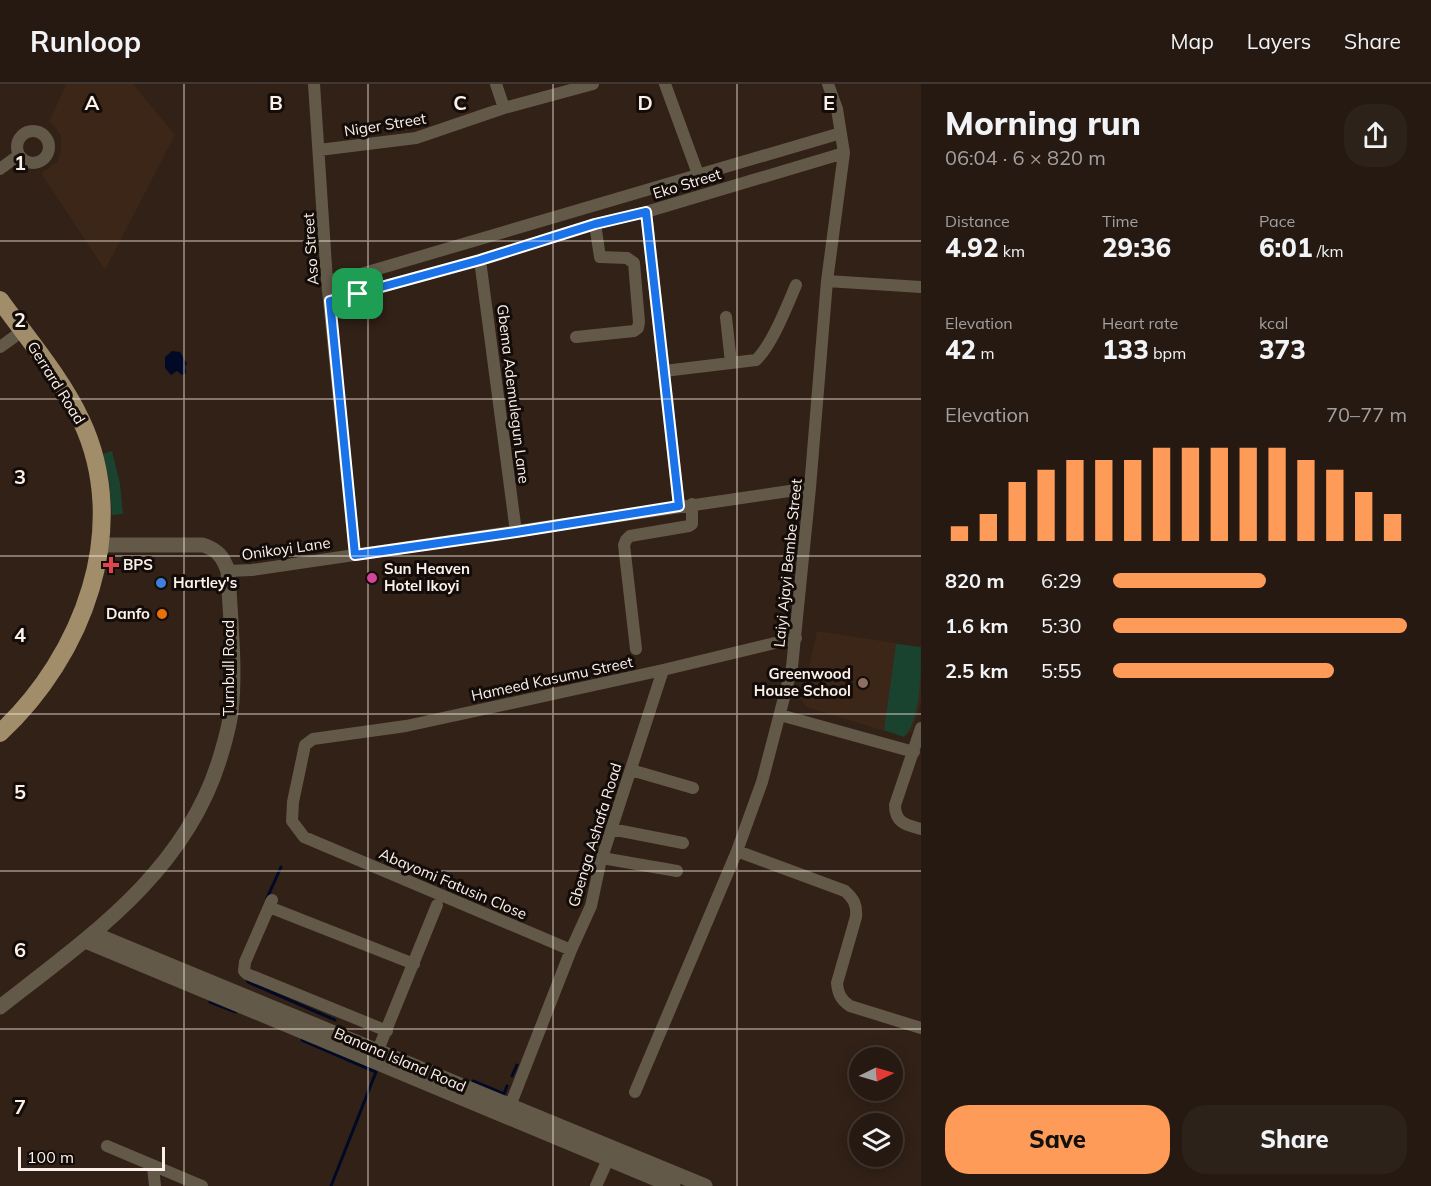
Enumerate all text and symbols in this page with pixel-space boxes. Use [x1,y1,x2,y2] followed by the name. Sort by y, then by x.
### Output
[30,24,141,59] text: Runloop
[1171,28,1214,54] text: Map
[1247,28,1311,54] text: Layers
[1344,28,1401,54] text: Share
[85,90,100,115] text: A
[269,90,283,115] text: B
[453,90,467,115] text: C
[637,90,653,115] text: D
[823,90,835,115] text: E
[945,102,1141,143] text: Morning run
[1344,104,1407,167] button: share
[343,109,427,140] street label: Niger Street
[945,145,1106,170] text: 06:04 · 6 × 820 m
[14,150,26,175] text: 1
[650,164,723,203] street label: Eko Street
[945,211,1010,231] text: Distance
[1102,211,1138,231] text: Time
[1259,211,1295,231] text: Pace
[299,212,323,286] street label: Aso Street
[945,231,999,264] text: 4.92
[1102,231,1171,264] text: 29:36
[1259,231,1313,264] text: 6:01
[999,241,1025,261] text: km
[1313,241,1344,261] text: /km
[332,268,383,319] pin
[341,277,374,310] icon: arrive
[493,303,534,485] street label: Gbema Ademulegun Lane
[14,307,26,332] text: 2
[945,313,1013,333] text: Elevation
[1102,313,1178,333] text: Heart rate
[1259,313,1288,333] text: kcal
[945,333,976,366] text: 42
[1102,333,1149,366] text: 133
[1259,333,1306,366] text: 373
[23,338,89,428] street label: Gerrard Road
[976,343,994,363] text: m
[1149,343,1186,363] text: bpm
[945,402,1030,427] text: Elevation
[1326,402,1407,427] text: 70–77 m
[14,464,26,489] text: 3
[769,478,806,648] street label: Laiyi Ajayi Bembe Street
[240,533,332,564] street label: Onikoyi Lane
[123,555,153,574] place label: BPS
[104,558,118,572] marker: BPS
[384,559,470,595] place label: Sun Heaven Hotel Ikoyi
[945,568,1004,593] text: 820 m
[1041,568,1082,593] text: 6:29
[365,571,379,585] marker: Sun Heaven Hotel Ikoyi
[173,573,237,592] place label: Hartley's
[154,576,168,590] marker: Hartley's
[106,604,150,623] place label: Danfo
[155,607,169,621] marker: Danfo
[945,613,1008,638] text: 1.6 km
[1041,613,1082,638] text: 5:30
[219,620,238,716] street label: Turnbull Road
[14,622,26,647] text: 4
[469,652,634,705] street label: Hameed Kasumu Street
[945,658,1008,683] text: 2.5 km
[1041,658,1082,683] text: 5:55
[754,664,851,700] place label: Greenwood House School
[856,676,870,690] marker: Greenwood House School
[564,760,625,909] street label: Gbenga Ashafa Road
[14,779,26,804] text: 5
[376,844,530,923] street label: Abayomi Fatusin Close
[14,937,26,962] text: 6
[332,1023,469,1096] street label: Banana Island Road
[849,1047,903,1101] north arrow
[849,1047,903,1167] map controls
[14,1094,26,1119] text: 7
[945,1105,1170,1174] button: Save
[1182,1105,1407,1174] button: Share
[849,1113,903,1167] button: layers
[18,1144,165,1172] scale bar
[27,1147,74,1167] text: 100 m

